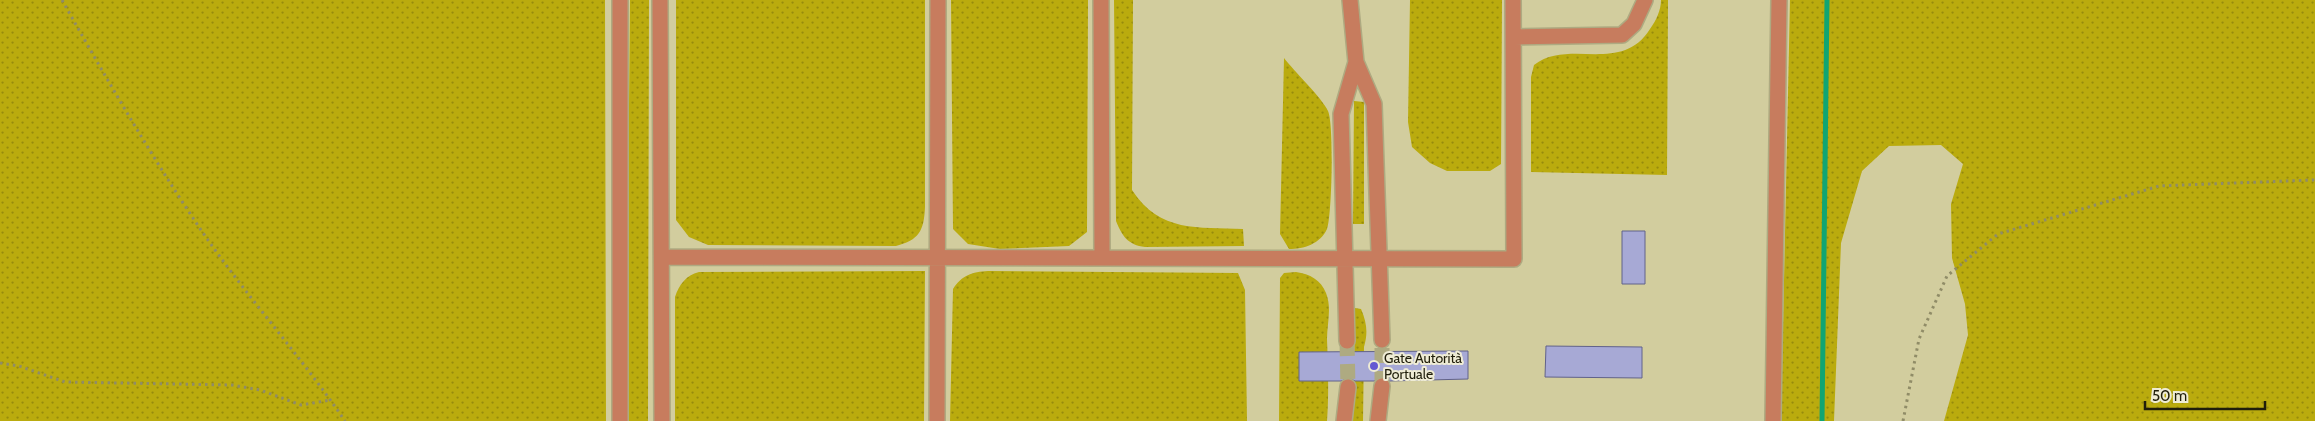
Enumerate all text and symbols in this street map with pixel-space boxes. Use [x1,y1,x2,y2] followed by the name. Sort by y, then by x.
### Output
[1384,349,1462,383] place label: Gate Autorità Portuale
[1368,360,1380,372] marker: Gate Autorità Portuale
[2145,378,2265,410] scale bar
[2152,387,2187,405] text: 50 m

